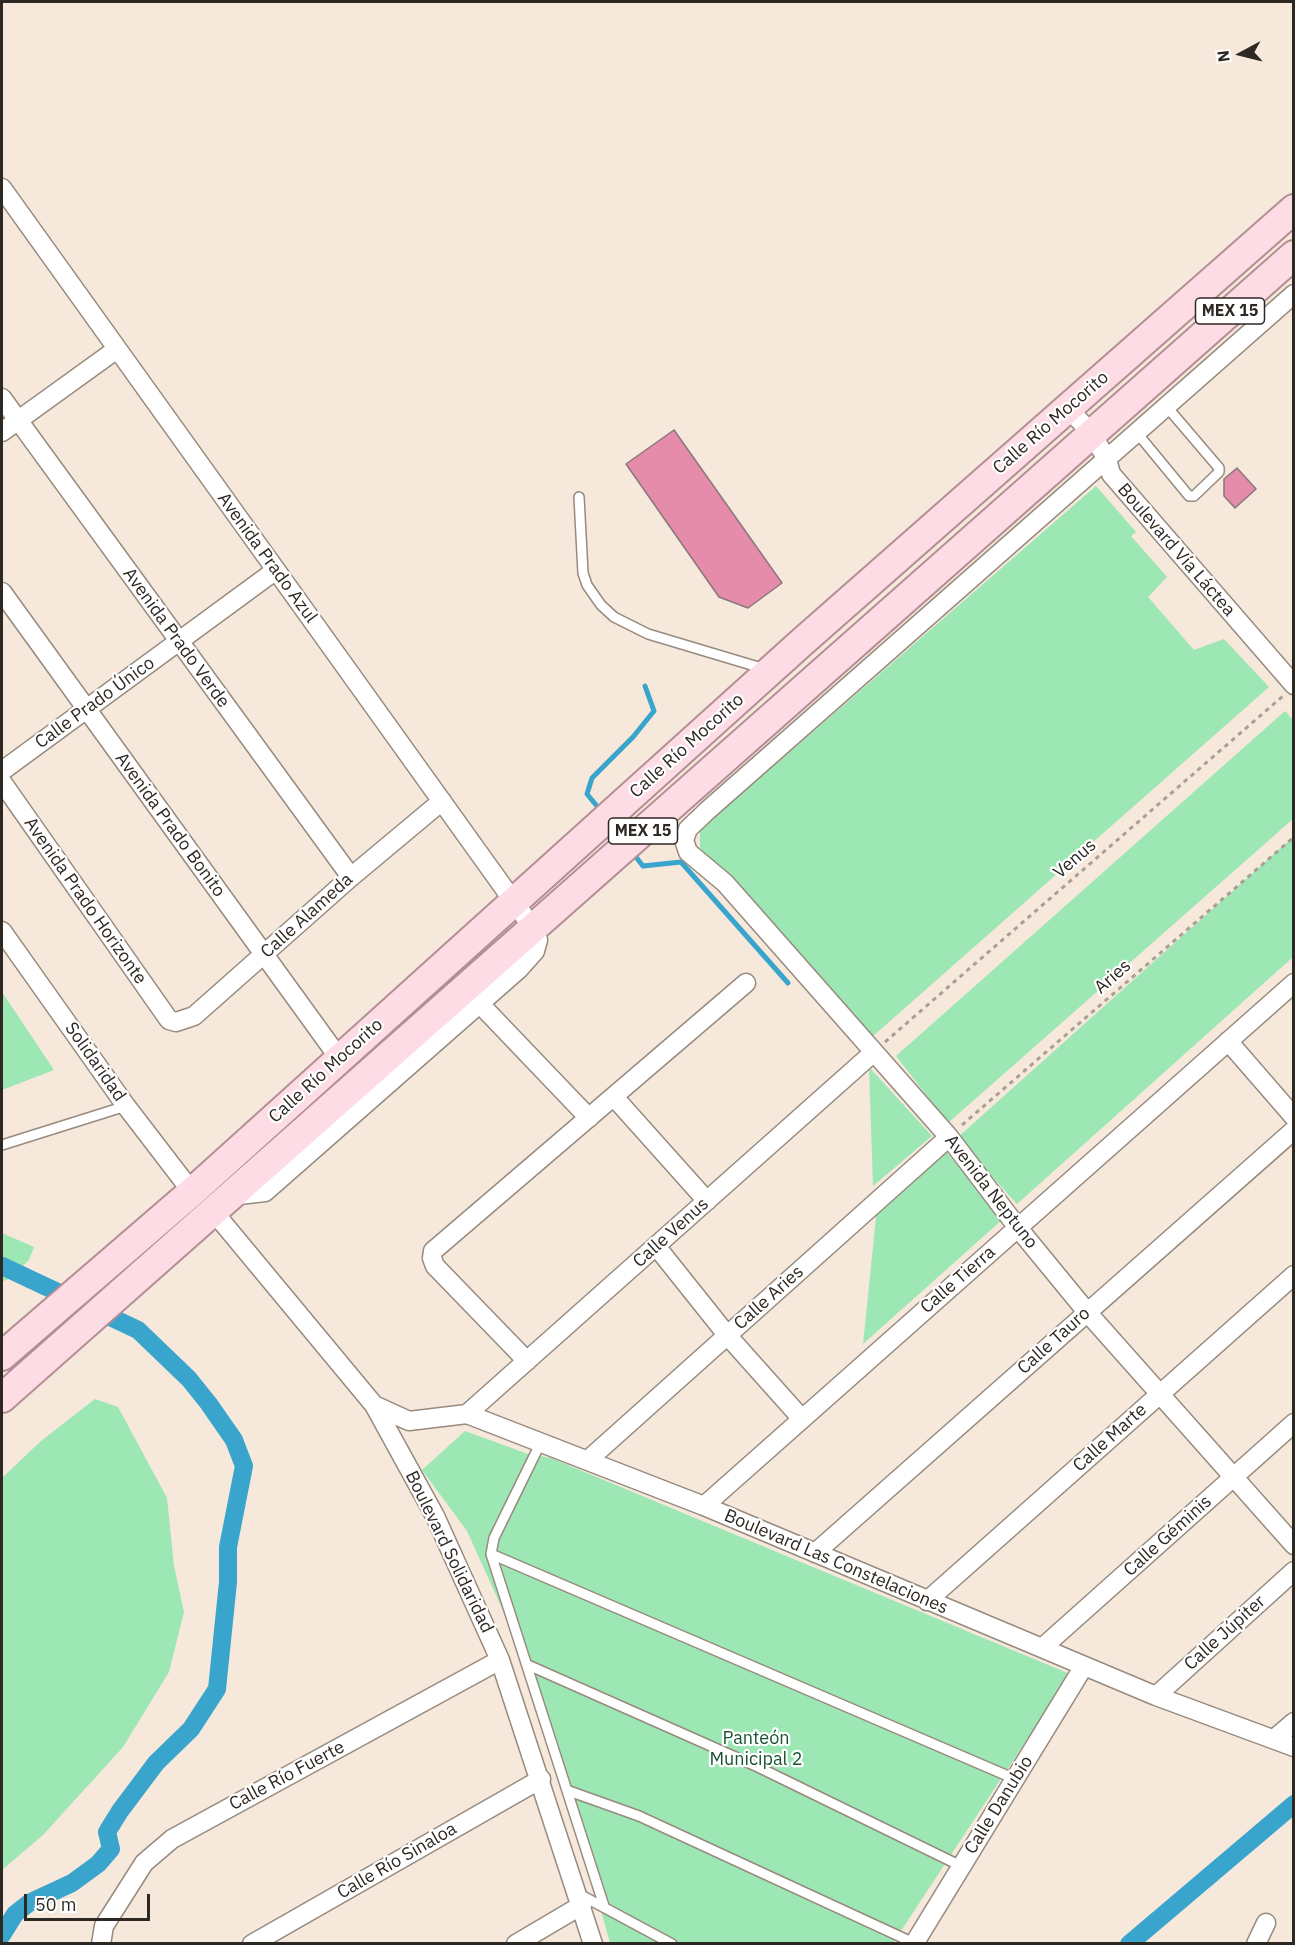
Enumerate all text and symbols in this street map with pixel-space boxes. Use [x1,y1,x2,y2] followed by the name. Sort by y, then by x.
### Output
[1211,24,1271,84] north arrow
[1213,49,1234,63] text: N
[1196,298,1264,324] road number: MEX 15
[989,367,1113,479] street label: Calle Río Mocorito
[1112,479,1240,621] street label: Boulevard Vía Láctea
[213,489,321,627] street label: Avenida Prado Azul
[118,564,234,712] street label: Avenida Prado Verde
[31,652,159,754] street label: Calle Prado Único
[625,689,749,803] street label: Calle Río Mocorito
[110,749,230,901] street label: Avenida Prado Bonito
[19,813,151,989] street label: Avenida Prado Horizonte
[608,818,678,844] road number: MEX 15
[1049,835,1101,883] street label: Venus
[257,869,357,963] street label: Calle Alameda
[1090,955,1136,999] street label: Aries
[264,1014,388,1128] street label: Calle Río Mocorito
[60,1018,130,1106] street label: Solidaridad
[940,1131,1042,1253] street label: Avenida Neptuno
[629,1193,713,1273] street label: Calle Venus
[916,1242,1000,1318] street label: Calle Tierra
[730,1261,808,1335] street label: Calle Aries
[1013,1303,1095,1379] street label: Calle Tauro
[1069,1399,1151,1477] street label: Calle Marte
[400,1467,498,1637] street label: Boulevard Solidaridad
[1120,1491,1216,1581] street label: Calle Géminis
[721,1505,951,1619] street label: Boulevard Las Constelaciones
[1180,1591,1270,1675] street label: Calle Júpiter
[709,1728,803,1770] park label: Panteón Municipal 2
[226,1737,348,1815] street label: Calle Río Fuerte
[960,1752,1038,1858] street label: Calle Danubio
[333,1818,461,1904] street label: Calle Río Sinaloa
[27,1882,153,1920] scale bar
[35,1893,77,1916] text: 50 m

